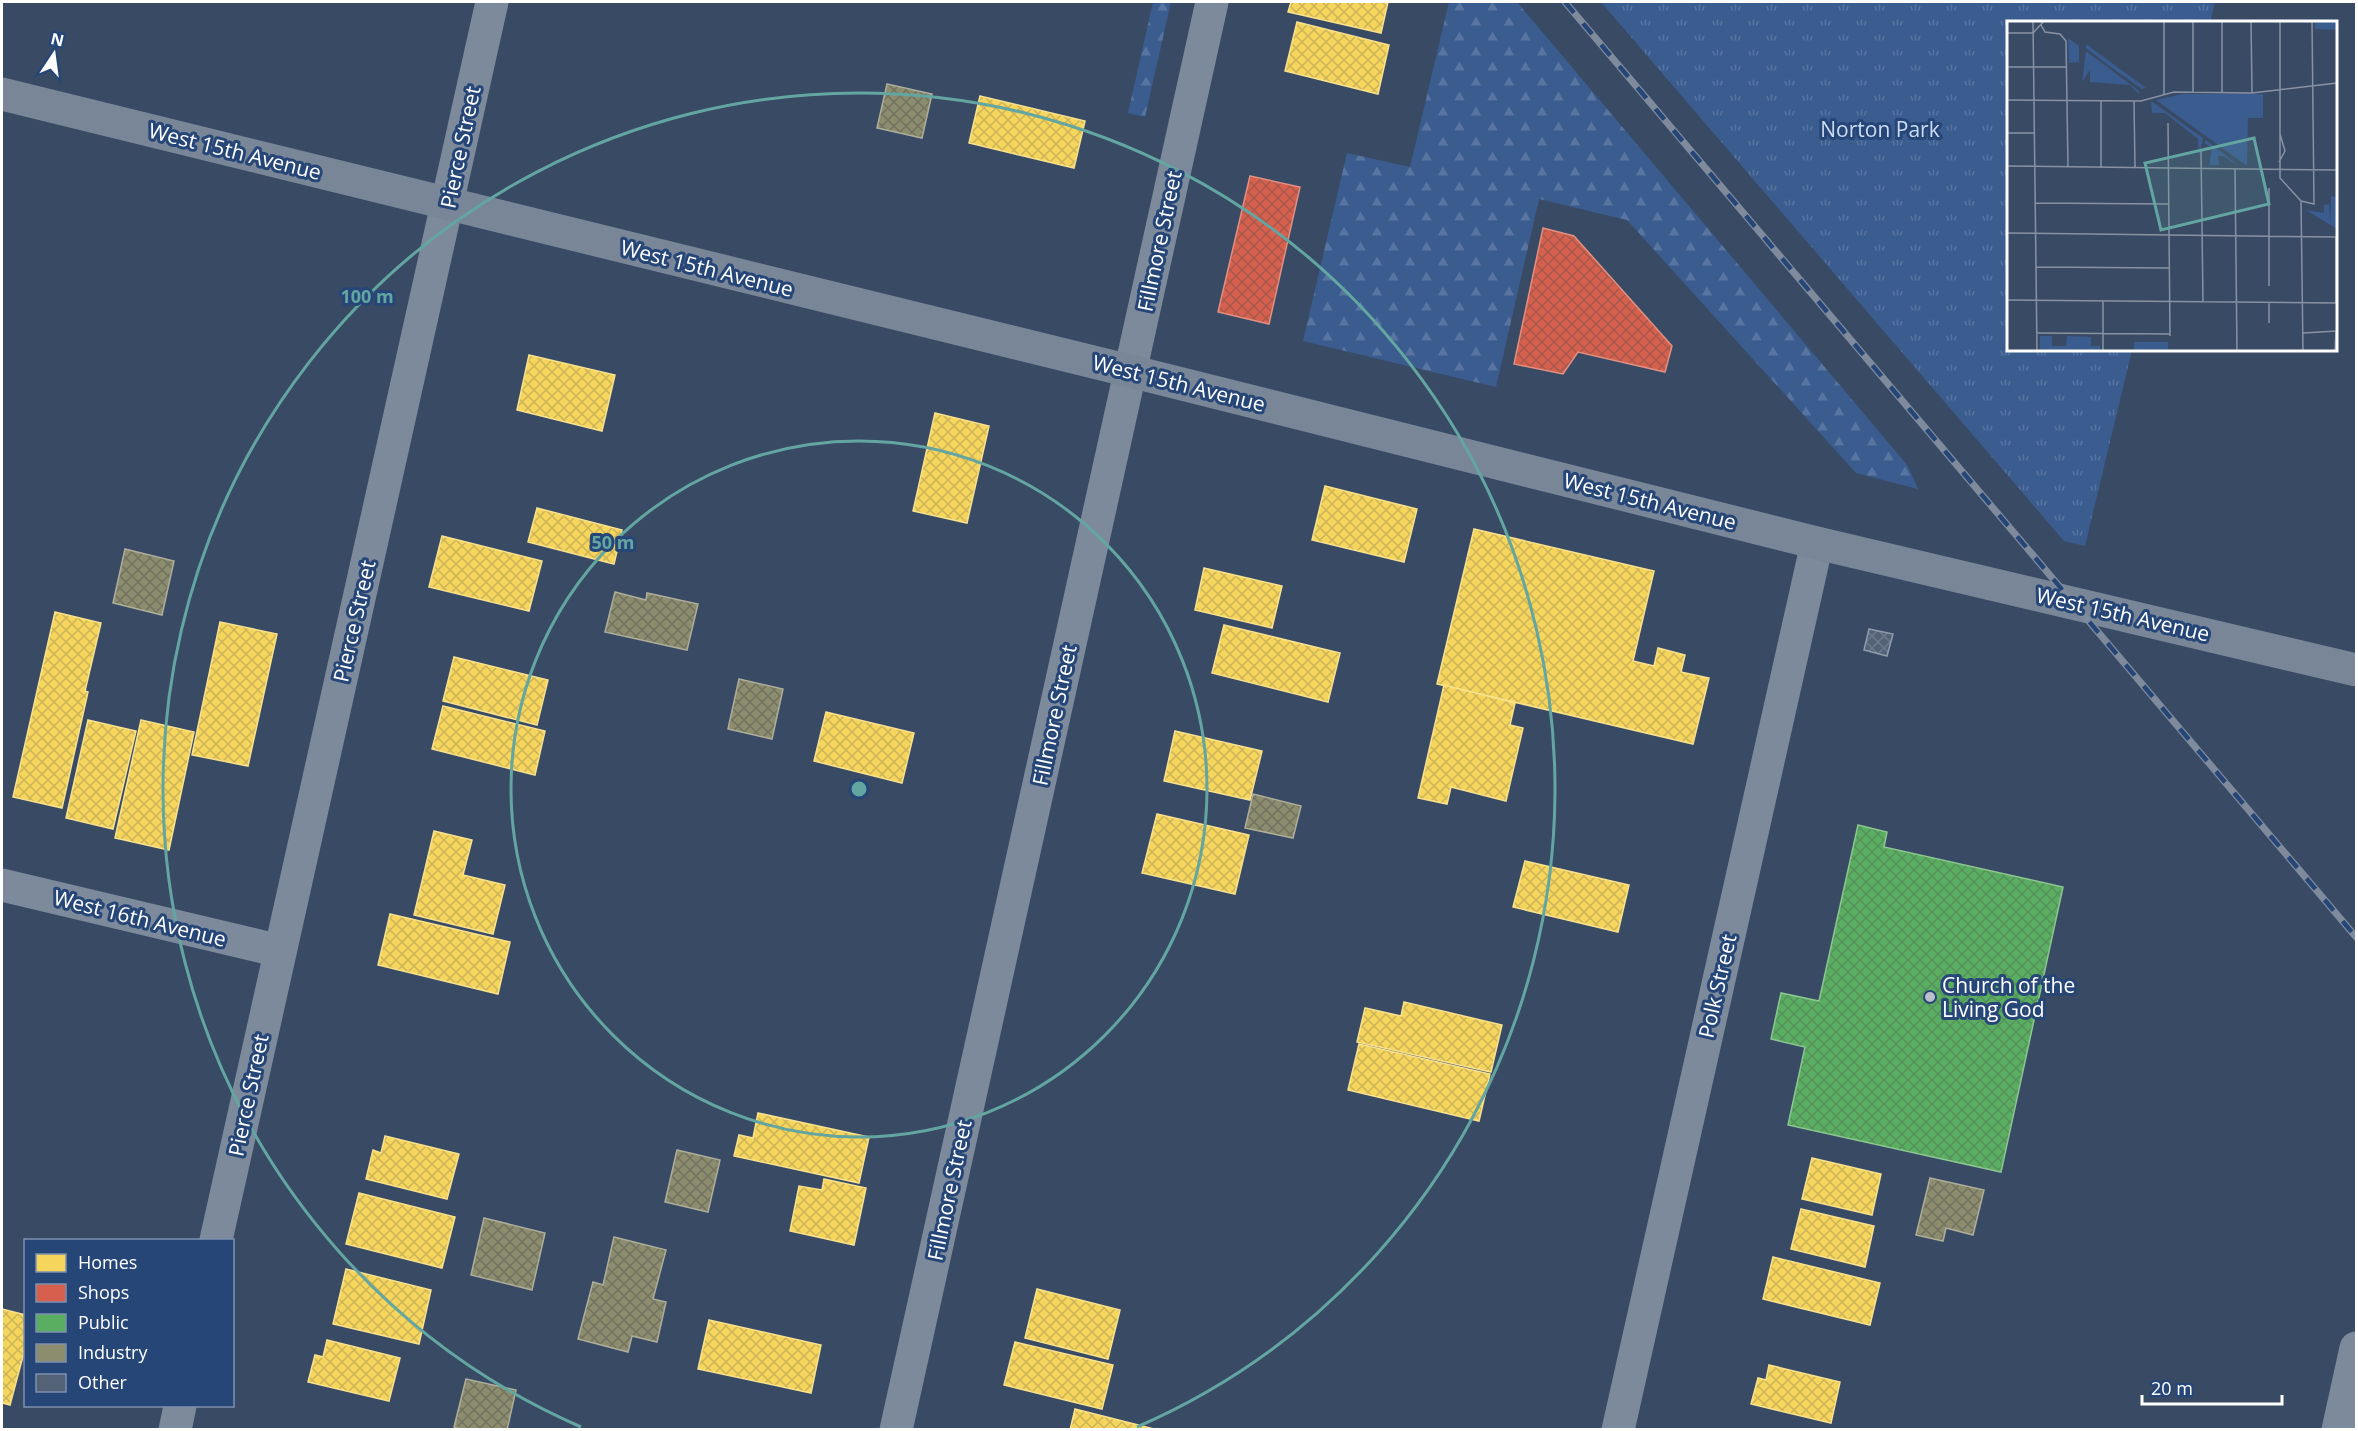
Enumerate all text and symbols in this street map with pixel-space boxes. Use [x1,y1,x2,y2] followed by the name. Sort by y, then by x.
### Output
[2007,21,2337,351] inset map
[24,24,84,84] north arrow
[49,27,66,52] text: N
[433,83,487,211] street label: Pierce Street
[1820,115,1940,143] park label: Norton Park
[146,116,324,186] street label: West 15th Avenue
[1130,168,1188,314] street label: Fillmore Street
[618,233,796,303] street label: West 15th Avenue
[340,284,394,308] text: 100 m
[1090,348,1268,418] street label: West 15th Avenue
[1561,466,1739,536] street label: West 15th Avenue
[592,530,634,554] text: 50 m
[326,557,382,685] street label: Pierce Street
[2034,580,2212,648] street label: West 15th Avenue
[1025,642,1083,788] street label: Fillmore Street
[849,779,869,799] centre of rings
[51,883,229,953] street label: West 16th Avenue
[1691,931,1743,1041] street label: Polk Street
[1942,971,2075,1023] place label: Church of the Living God
[1923,990,1937,1004] marker: Church of the Living God
[221,1031,275,1159] street label: Pierce Street
[920,1117,978,1263] street label: Fillmore Street
[24,1239,234,1407] legend
[78,1250,137,1274] text: Homes
[78,1280,129,1304] text: Shops
[78,1310,129,1334] text: Public
[78,1340,148,1364] text: Industry
[2142,1368,2282,1406] scale bar
[78,1370,128,1394] text: Other
[2151,1376,2193,1400] text: 20 m

